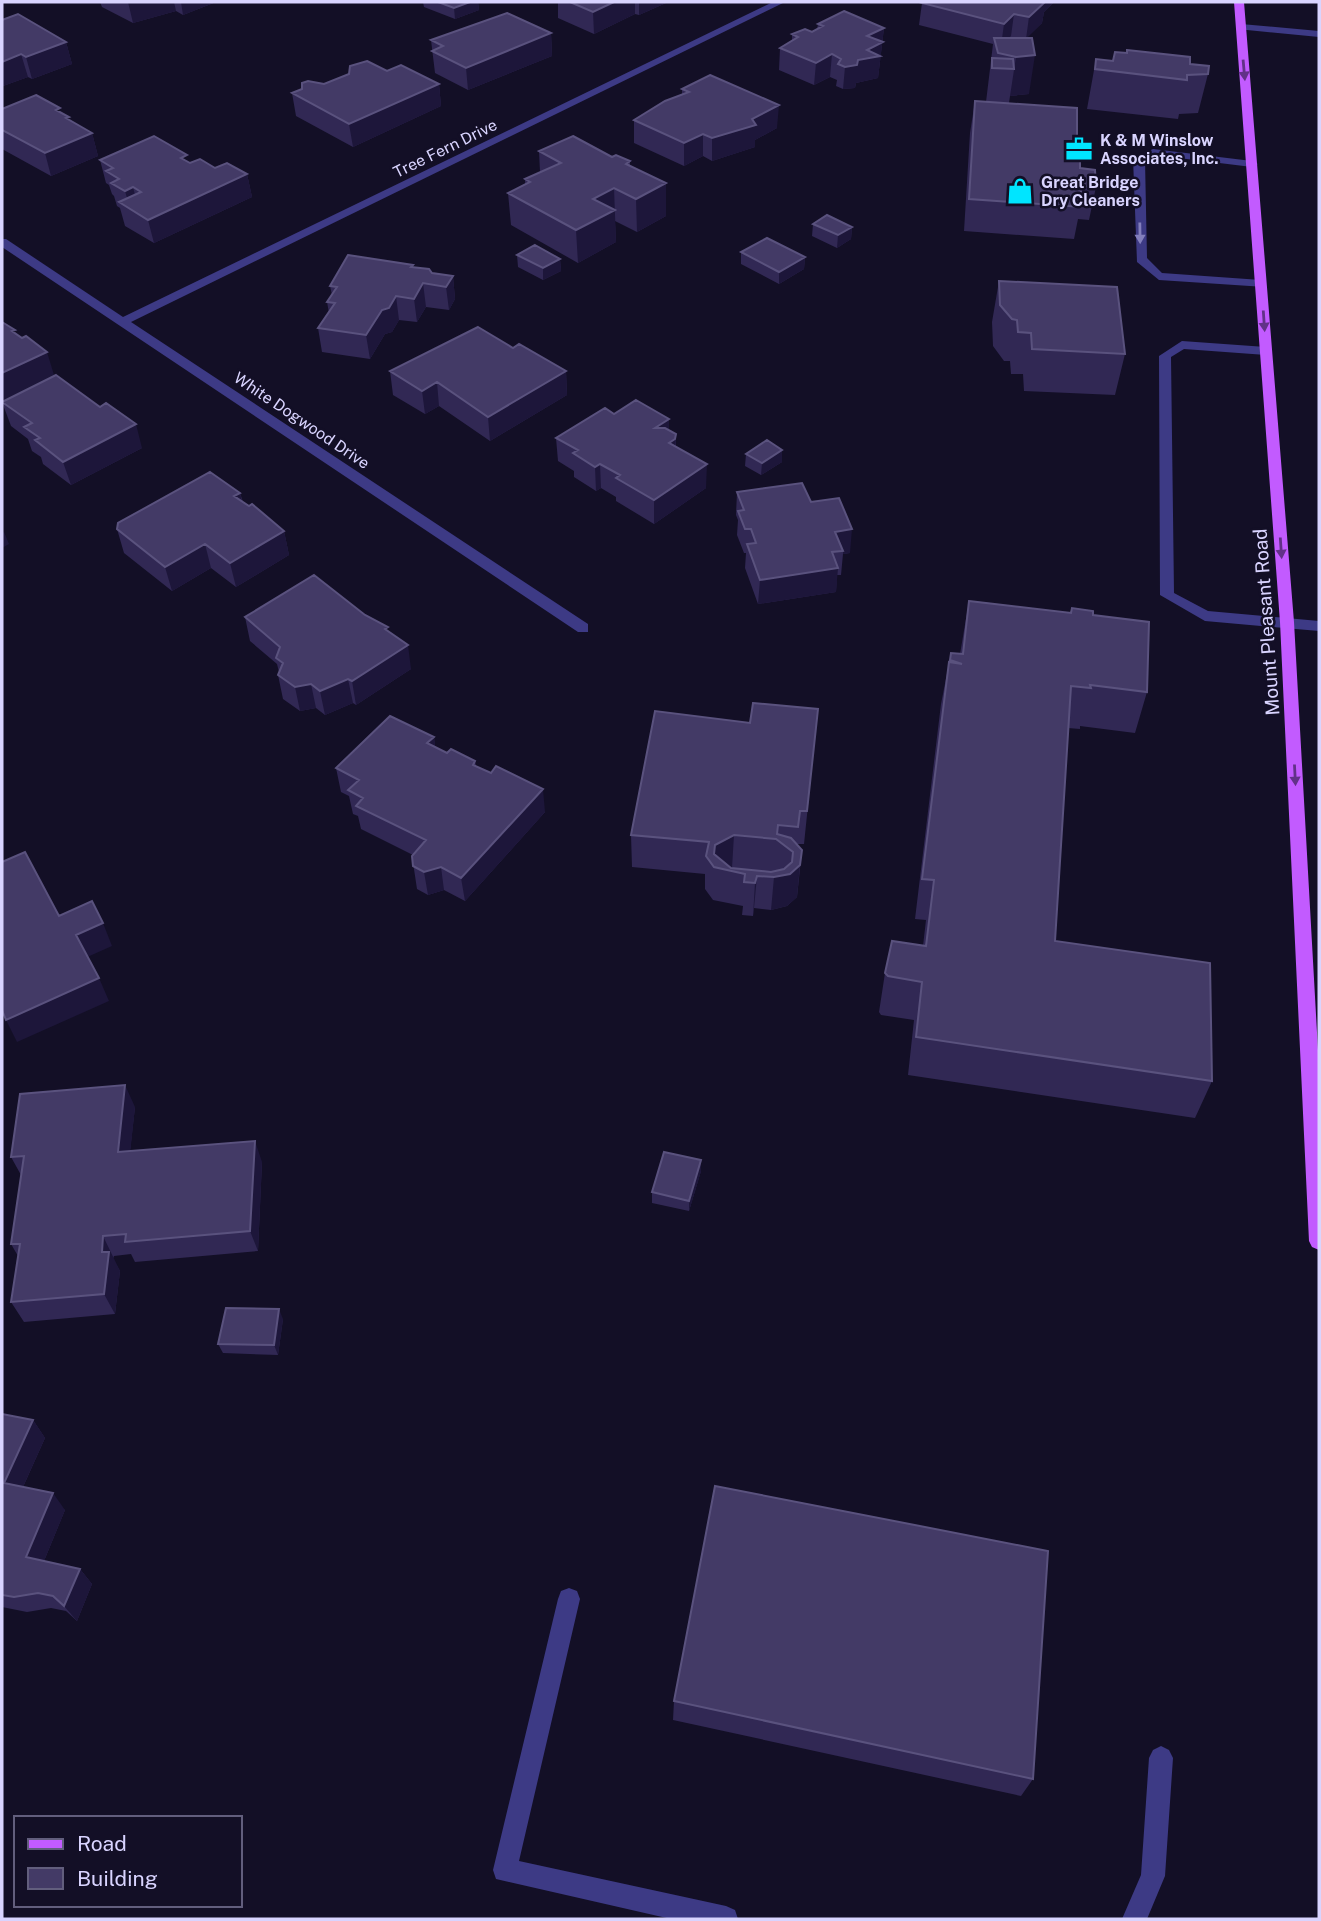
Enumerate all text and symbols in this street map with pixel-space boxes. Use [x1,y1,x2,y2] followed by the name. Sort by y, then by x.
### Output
[1239,59,1250,81] one-way arrow
[390,115,500,182] street label: Tree Fern Drive
[1100,131,1219,168] place label: K & M Winslow Associates, Inc.
[1064,134,1094,164] office icon: K & M Winslow Associates, Inc.
[1041,173,1140,210] place label: Great Bridge Dry Cleaners
[1005,176,1035,206] shop icon: Great Bridge Dry Cleaners
[1135,223,1146,245] one-way arrow
[1259,310,1270,332] one-way arrow
[230,368,373,473] street label: White Dogwood Drive
[1248,528,1284,716] street label: Mount Pleasant Road
[1276,537,1287,559] one-way arrow
[1289,764,1300,786] one-way arrow
[14,1816,242,1907] legend
[77,1831,127,1856] text: Road
[77,1866,158,1891] text: Building

